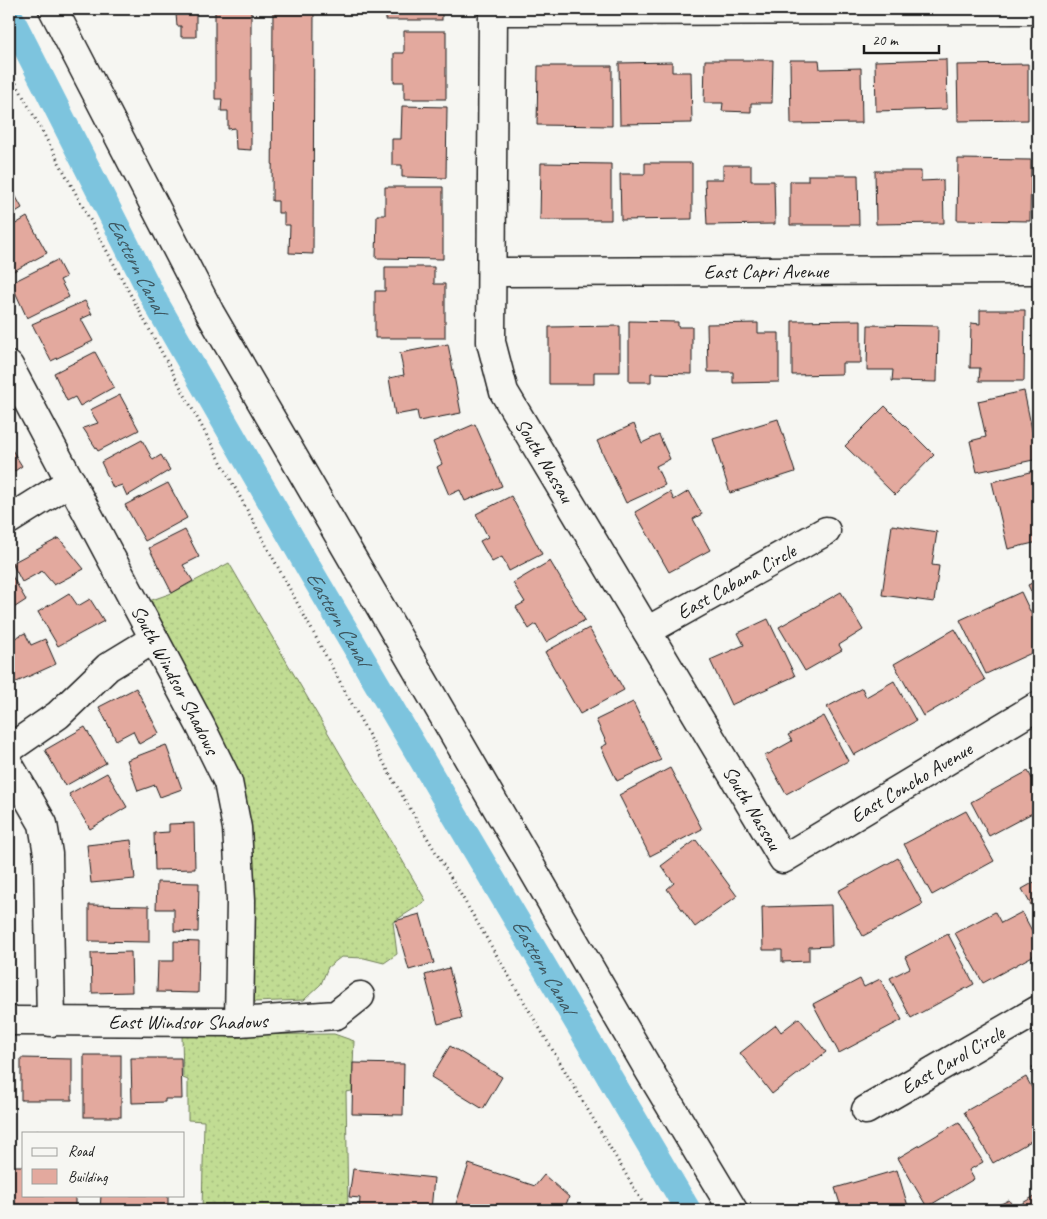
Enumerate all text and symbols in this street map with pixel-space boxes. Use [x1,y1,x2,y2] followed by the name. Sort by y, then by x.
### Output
[864,22,940,54] scale bar
[872,31,899,50] text: 20 m
[102,213,175,324] water label: Eastern Canal
[704,259,830,284] street label: East Capri Avenue
[509,414,580,508] street label: South Nassau
[672,538,801,625] street label: East Cabana Circle
[300,566,379,675] water label: Eastern Canal
[125,601,225,760] street label: South Windsor Shadows
[846,736,978,829] street label: East Concho Avenue
[717,761,788,856] street label: South Nassau
[506,914,585,1023] water label: Eastern Canal
[109,1008,270,1035] street label: East Windsor Shadows
[896,1020,1010,1100] street label: East Carol Circle
[22,1132,185,1196] legend
[68,1142,95,1161] text: Road
[68,1168,108,1187] text: Building

